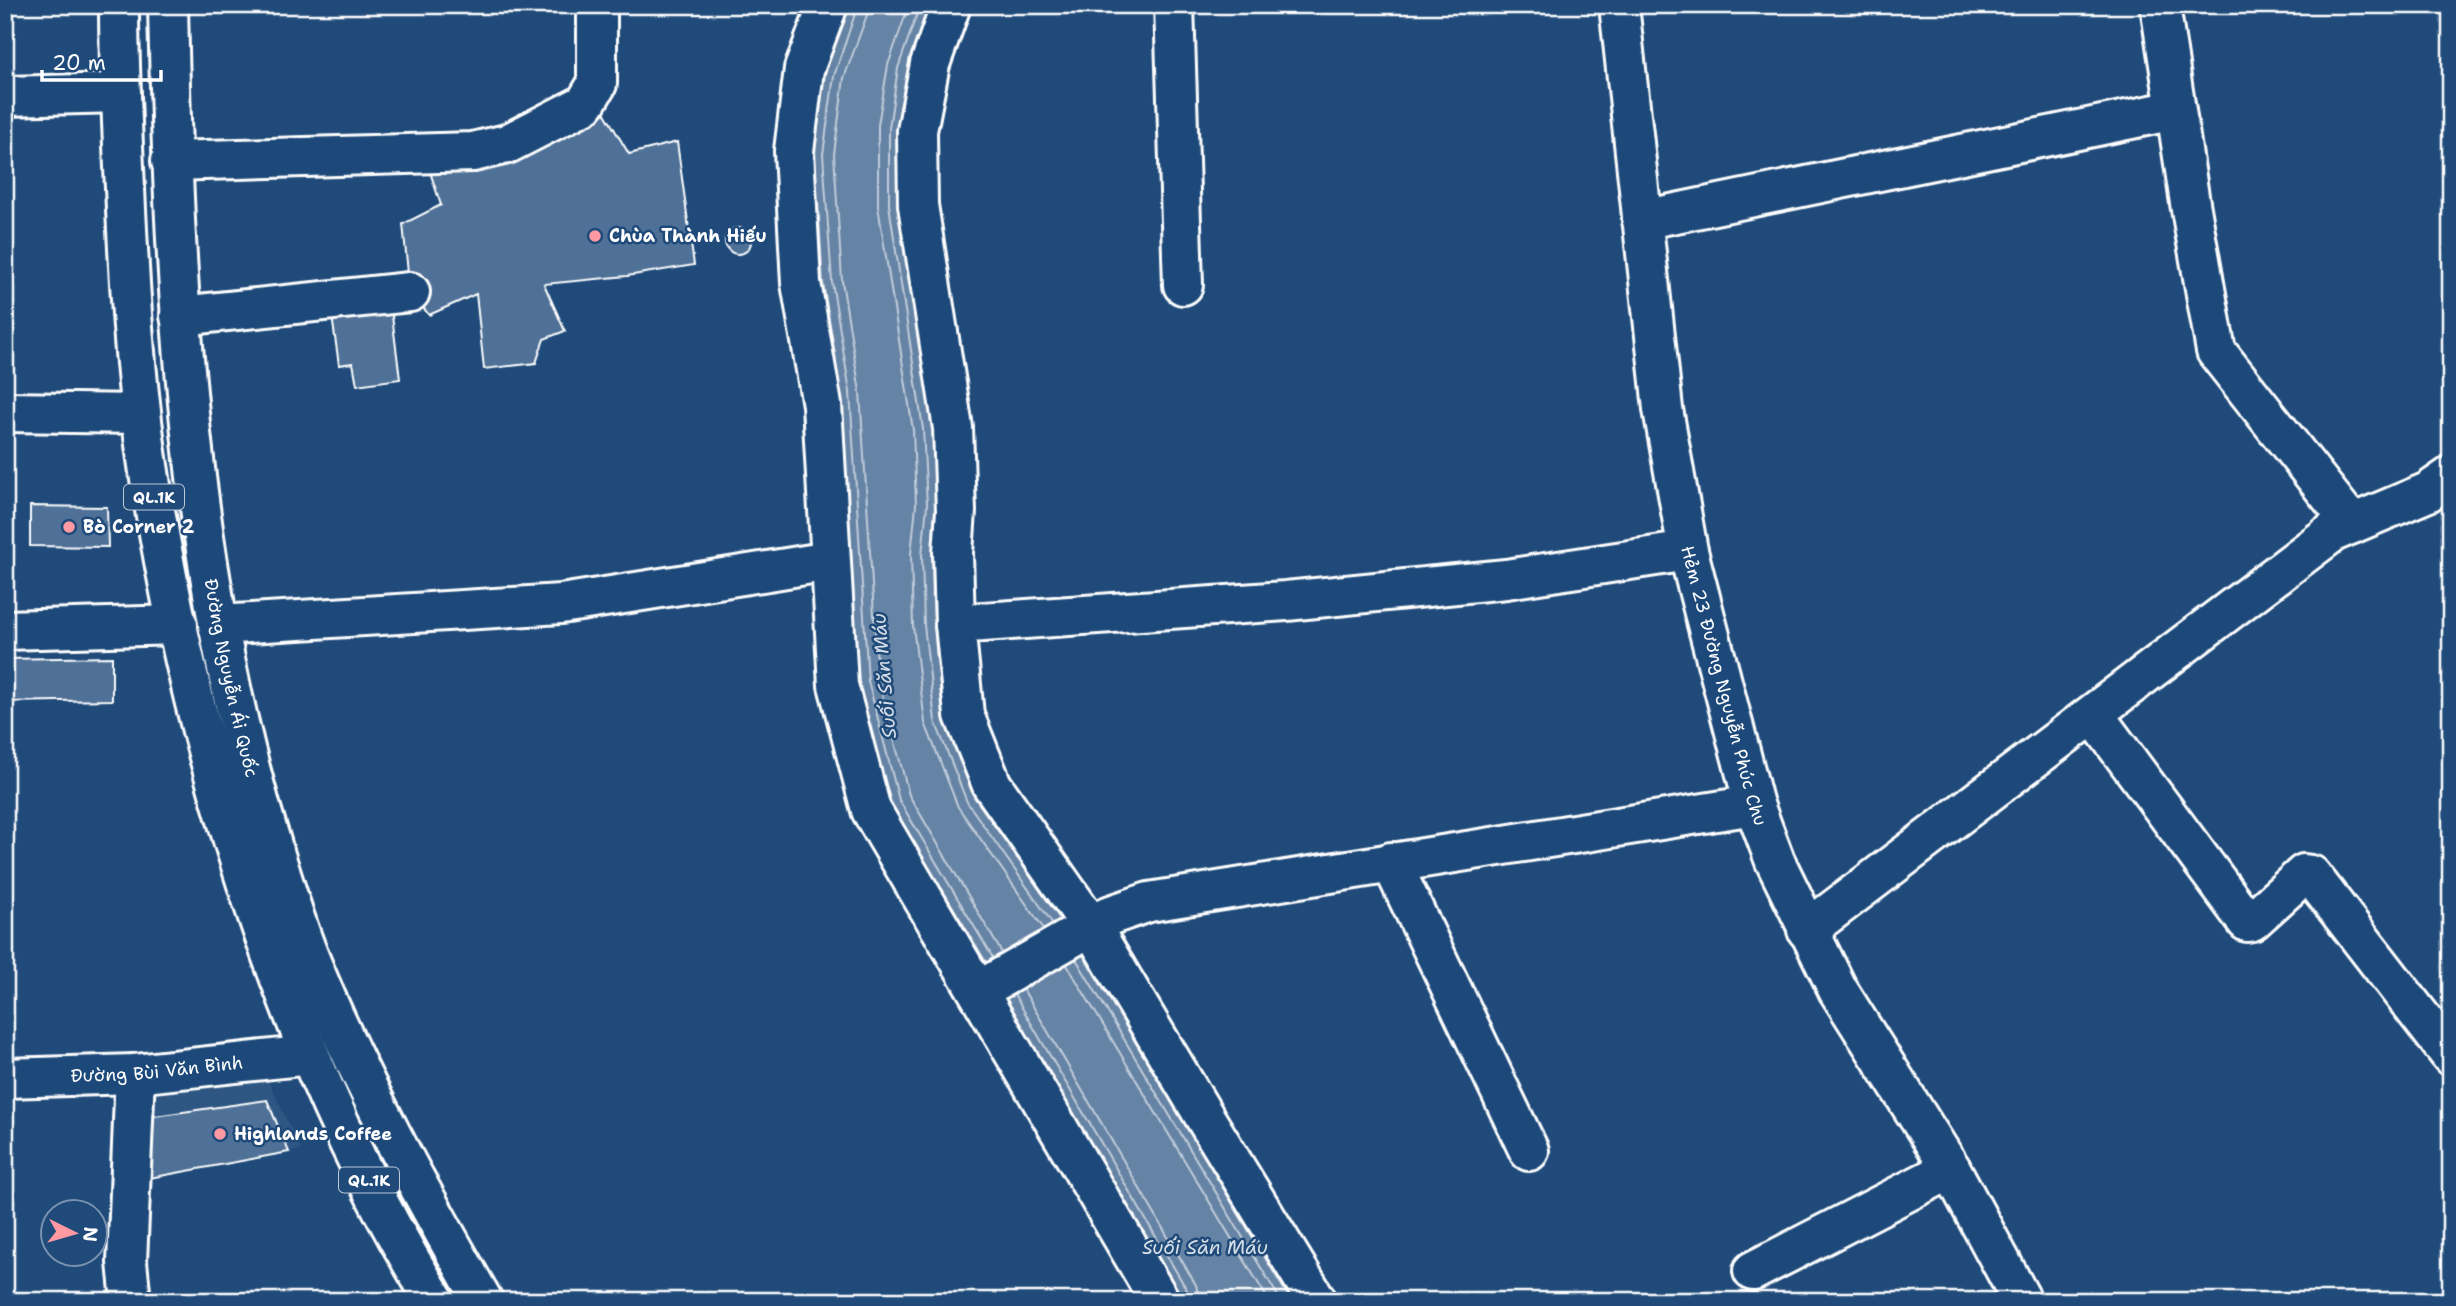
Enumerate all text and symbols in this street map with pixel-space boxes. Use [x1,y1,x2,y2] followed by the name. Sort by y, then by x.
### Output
[42,38,161,82] scale bar
[52,49,106,77] text: 20 m
[609,224,767,248] place label: Chùa Thành Hiếu
[587,228,603,244] marker: Chùa Thành Hiếu
[124,484,184,510] road number: QL.1K
[83,515,195,539] place label: Bò Corner 2
[61,519,77,535] marker: Bò Corner 2
[1675,543,1773,829] street label: Hẻm 23 Đường Nguyễn Phúc Chu
[199,577,264,780] street label: Đường Nguyễn Ái Quốc
[866,612,902,740] water label: Suối Săn Máu
[70,1050,244,1088] street label: Đường Bùi Văn Bình
[234,1122,392,1146] place label: Highlands Coffee
[212,1126,228,1142] marker: Highlands Coffee
[339,1168,399,1192] road number: QL.1K
[38,1198,108,1268] north arrow
[77,1226,104,1243] text: N
[1142,1235,1268,1260] water label: Suối Săn Máu

